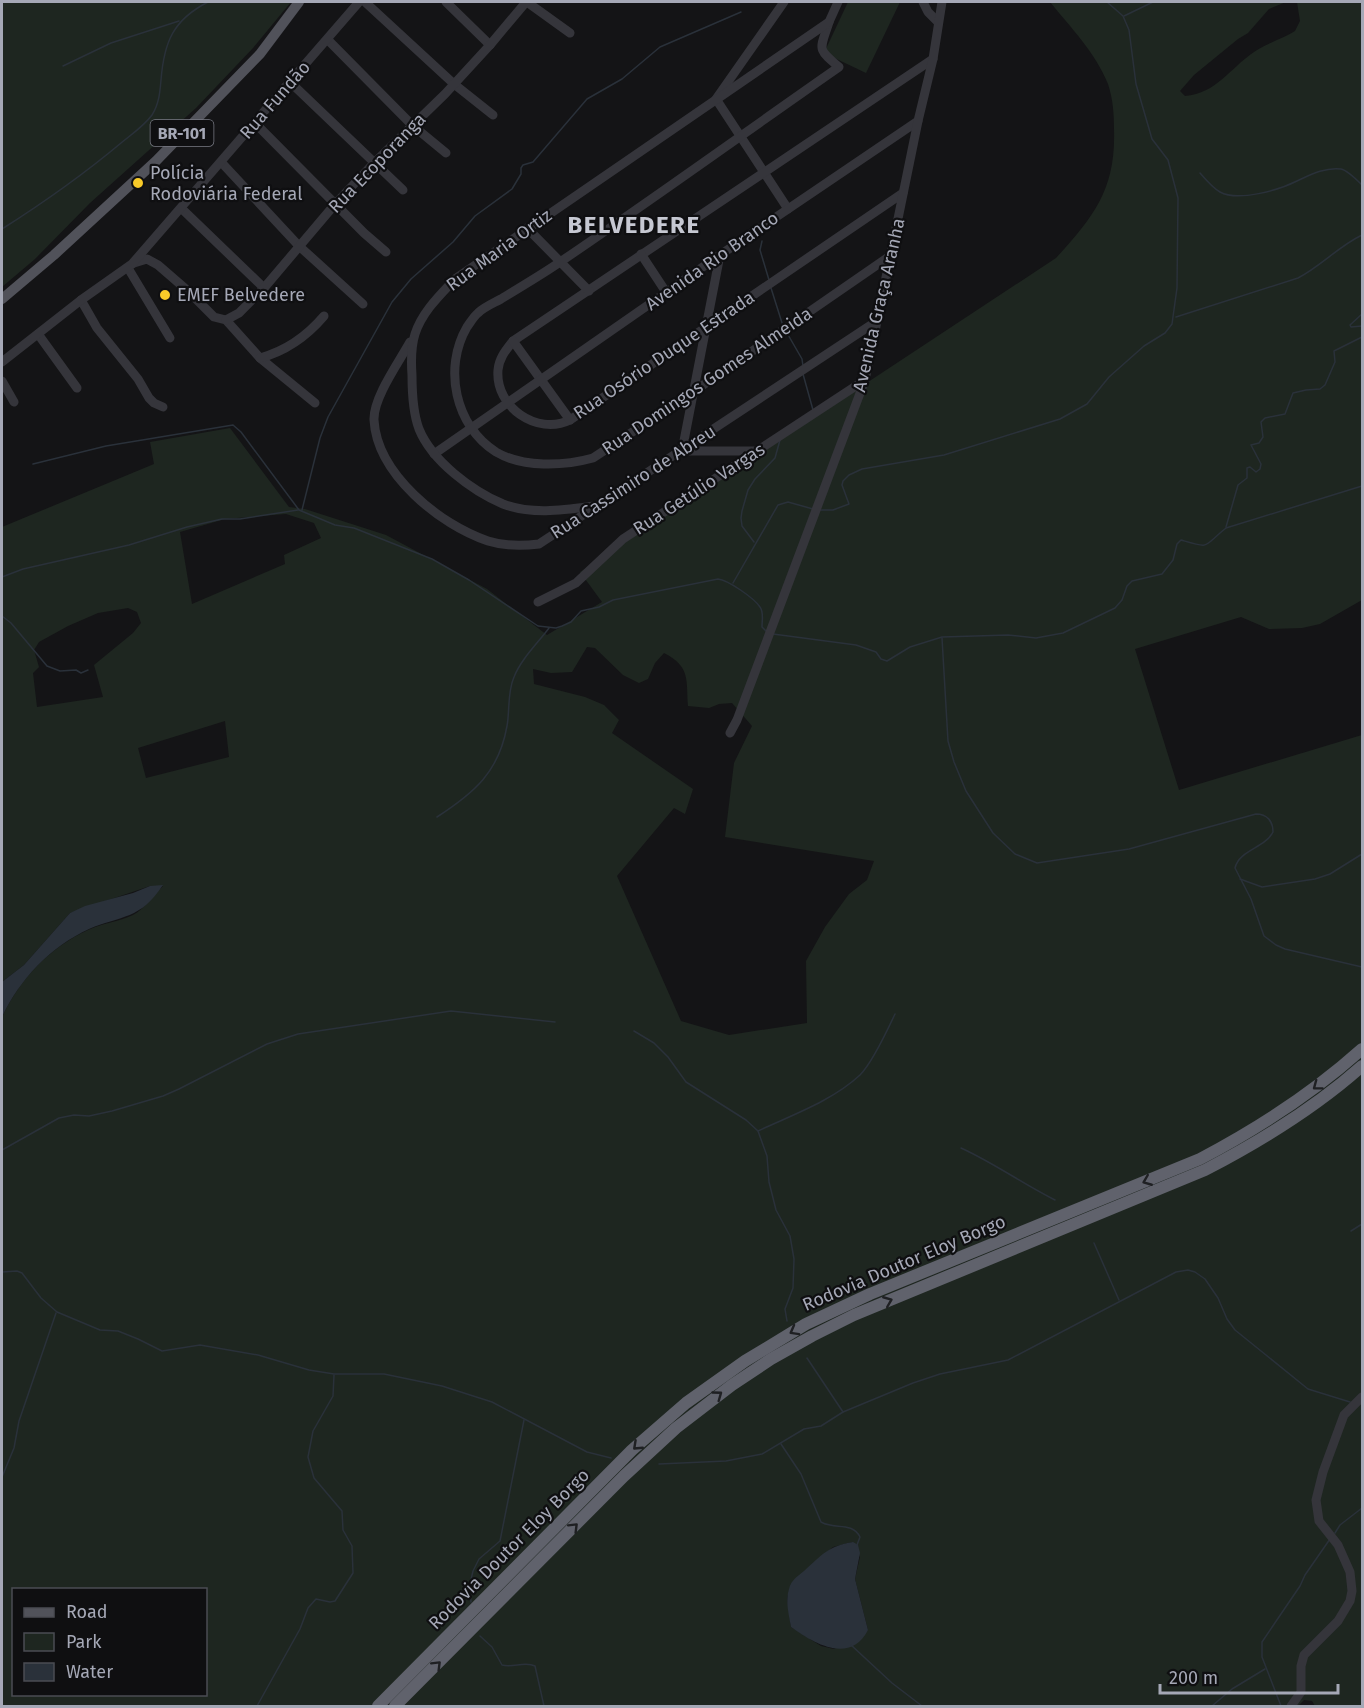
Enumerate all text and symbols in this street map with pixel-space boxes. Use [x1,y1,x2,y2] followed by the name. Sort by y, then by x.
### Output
[235,56,315,144] street label: Rua Fundão
[324,108,430,218] street label: Rua Ecoporanga
[150,120,213,146] road number: BR-101
[150,162,302,205] place label: Polícia Rodoviária Federal
[131,176,145,190] marker: Polícia Rodoviária Federal
[442,204,556,296] street label: Rua Maria Ortiz
[641,207,783,315] street label: Avenida Rio Branco
[567,211,701,239] district label: BELVEDERE
[848,216,910,394] street label: Avenida Graça Aranha
[177,284,305,306] place label: EMEF Belvedere
[569,286,759,424] street label: Rua Osório Duque Estrada
[158,288,172,302] marker: EMEF Belvedere
[598,302,816,460] street label: Rua Domingos Gomes Almeida
[546,420,720,544] street label: Rua Cassimiro de Abreu
[629,438,769,540] street label: Rua Getúlio Vargas
[1313,1079,1324,1090] one-way arrow
[1143,1174,1154,1186] one-way arrow
[799,1210,1009,1316] street label: Rodovia Doutor Eloy Borgo
[881,1296,892,1308] one-way arrow
[790,1324,800,1335] one-way arrow
[711,1392,722,1403] one-way arrow
[634,1439,644,1450] one-way arrow
[424,1464,594,1634] street label: Rodovia Doutor Eloy Borgo
[568,1523,578,1534] one-way arrow
[12,1588,207,1696] legend
[66,1601,108,1623] text: Road
[66,1631,102,1653] text: Park
[1160,1657,1338,1695] scale bar
[66,1661,113,1683] text: Water
[429,1662,440,1673] one-way arrow
[1169,1667,1218,1689] text: 200 m

